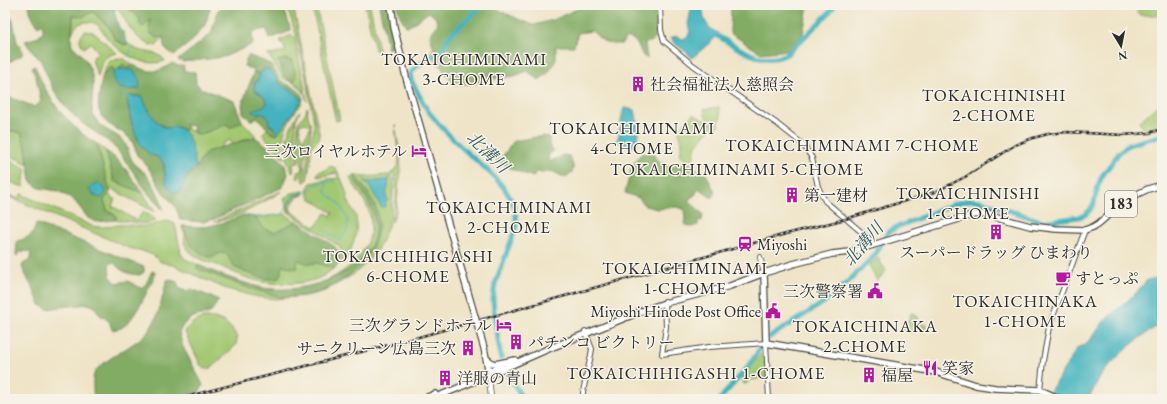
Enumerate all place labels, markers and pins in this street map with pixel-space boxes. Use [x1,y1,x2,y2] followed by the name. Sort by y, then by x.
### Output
[650,74,794,95] place label: 社会福祉法人慈照会
[629,75,647,93] building icon: 社会福祉法人慈照会
[264,141,407,162] place label: 三次ロイヤルホテル
[410,142,428,160] hotel icon: 三次ロイヤルホテル
[804,185,868,206] place label: 第一建材
[783,186,801,204] building icon: 第一建材
[987,223,1005,241] building icon: スーパードラッグ ひまわり
[757,234,807,255] place label: Miyoshi
[736,235,754,253] station icon: Miyoshi
[899,242,1093,263] place label: スーパードラッグ ひまわり
[1075,268,1139,289] place label: すとっぷ
[1054,269,1072,287] cafe icon: すとっぷ
[783,281,863,302] place label: 三次警察署
[866,282,884,300] public building icon: 三次警察署
[590,301,761,322] place label: Miyoshi Hinode Post Office
[764,302,782,320] public building icon: Miyoshi Hinode Post Office
[349,315,492,336] place label: 三次グランドホテル
[495,316,513,334] hotel icon: 三次グランドホテル
[528,332,674,353] place label: パチンコ ビクトリー
[507,333,525,351] building icon: パチンコ ビクトリー
[297,338,456,359] place label: サニクリーン広島三次
[459,339,477,357] building icon: サニクリーン広島三次
[942,358,974,379] place label: 笑家
[921,359,939,377] restaurant icon: 笑家
[881,365,913,386] place label: 福屋
[860,366,878,384] building icon: 福屋
[457,368,537,389] place label: 洋服の青山
[436,369,454,387] building icon: 洋服の青山

